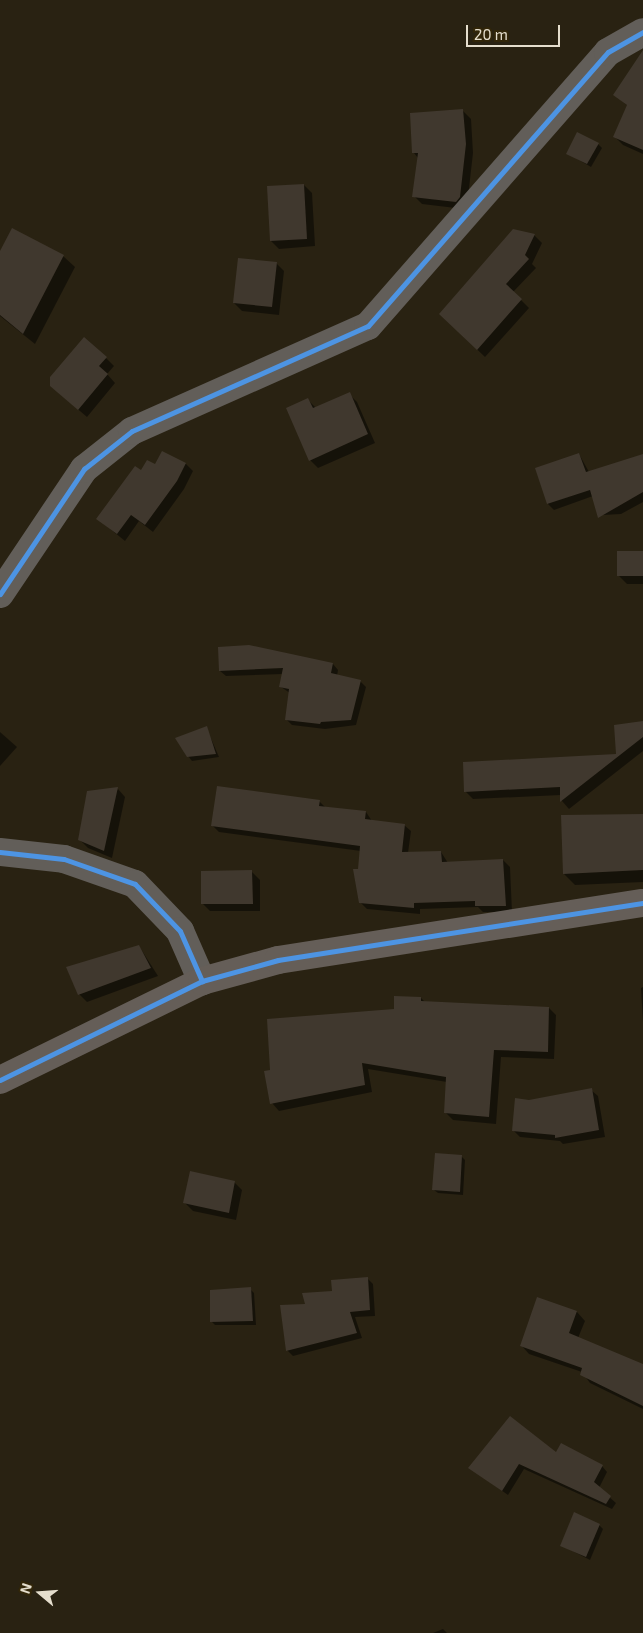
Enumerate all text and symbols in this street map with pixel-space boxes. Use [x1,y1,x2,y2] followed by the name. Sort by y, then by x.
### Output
[468,15,562,47] scale bar
[474,25,508,43] text: 20 m
[15,1568,65,1618] north arrow
[16,1581,35,1596] text: N

